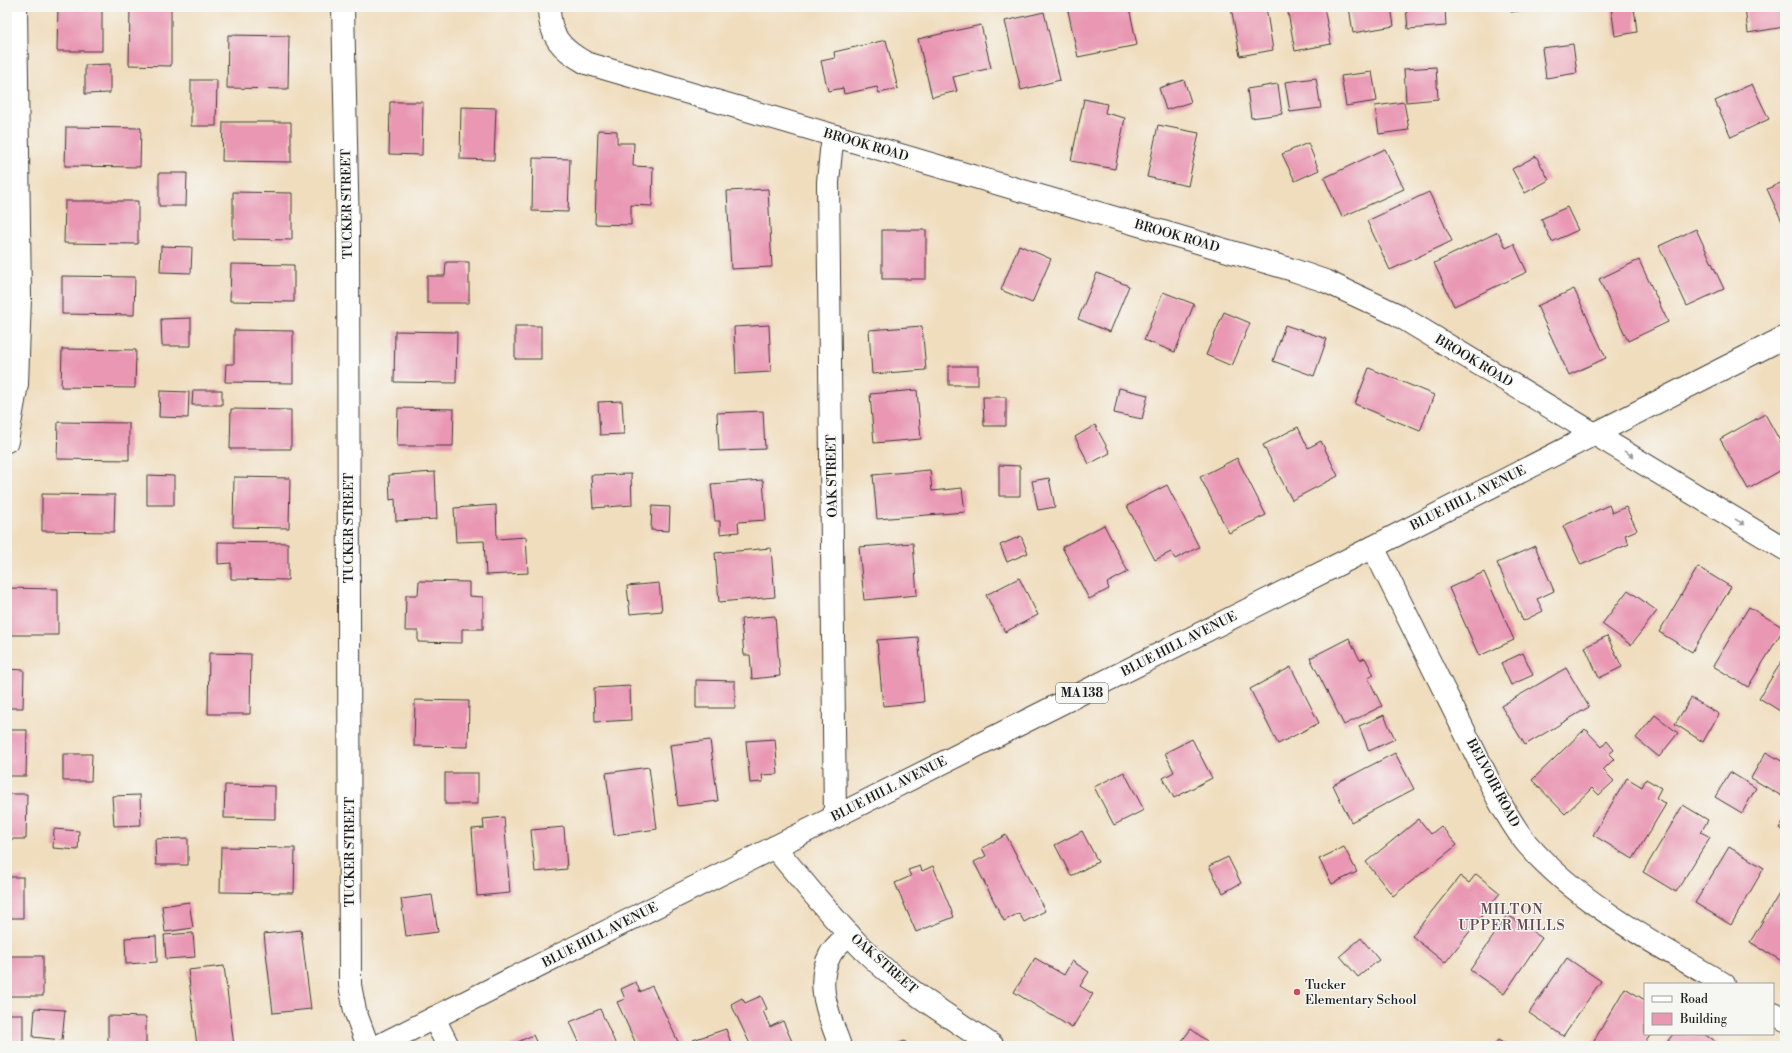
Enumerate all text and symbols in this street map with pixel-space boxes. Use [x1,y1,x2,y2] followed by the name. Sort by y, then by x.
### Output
[821,125,910,165] street label: BROOK ROAD
[338,149,356,259] street label: TUCKER STREET
[1132,216,1221,256] street label: BROOK ROAD
[1431,331,1516,390] street label: BROOK ROAD
[823,434,841,518] street label: OAK STREET
[1623,451,1635,458] one-way arrow
[1407,462,1529,535] street label: BLUE HILL AVENUE
[341,473,357,583] street label: TUCKER STREET
[1734,518,1746,525] one-way arrow
[1118,608,1240,681] street label: BLUE HILL AVENUE
[1056,683,1108,703] road number: MA 138
[1462,735,1523,830] street label: BELVOIR ROAD
[828,753,950,826] street label: BLUE HILL AVENUE
[342,797,358,907] street label: TUCKER STREET
[539,899,661,972] street label: BLUE HILL AVENUE
[1459,901,1565,935] district label: MILTON UPPER MILLS
[847,931,921,997] street label: OAK STREET
[1305,977,1417,1008] place label: Tucker Elementary School
[1644,983,1774,1035] legend
[1292,987,1302,997] marker: Tucker Elementary School
[1680,992,1708,1007] text: Road
[1679,1012,1728,1027] text: Building

